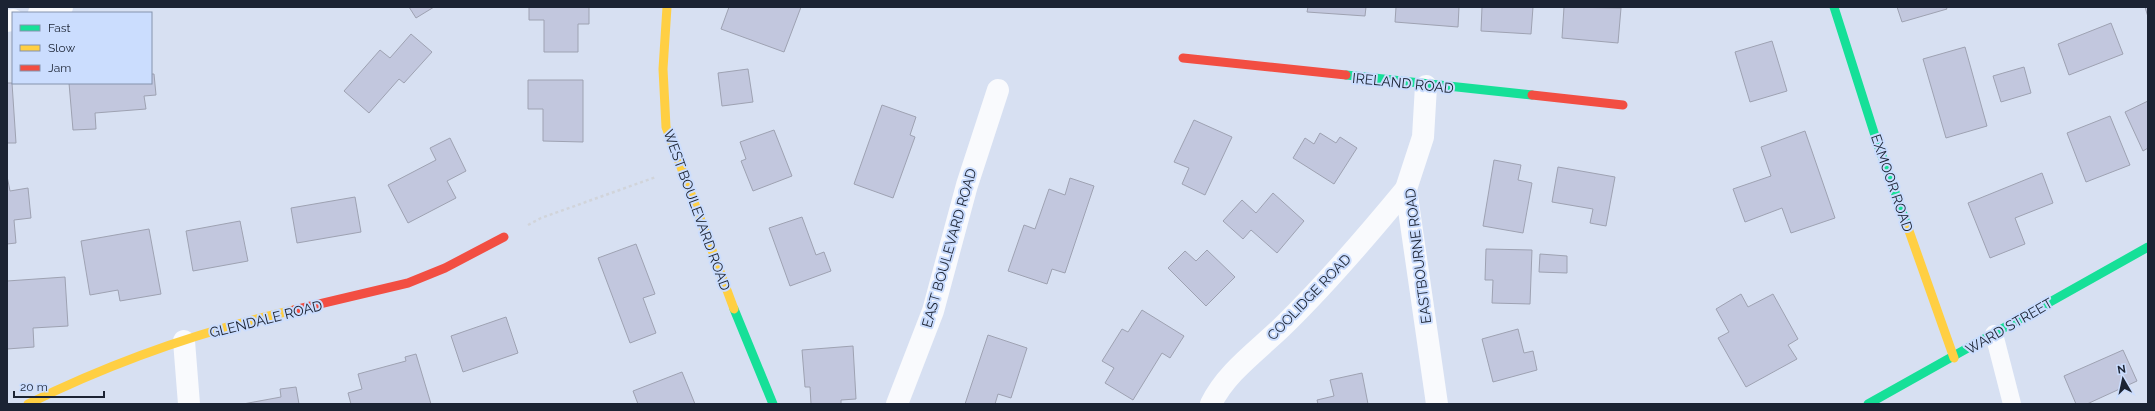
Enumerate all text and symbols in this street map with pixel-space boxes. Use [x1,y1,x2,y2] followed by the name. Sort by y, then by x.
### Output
[12,12,152,84] legend
[48,21,71,35] text: Fast
[48,41,75,55] text: Slow
[48,61,71,75] text: Jam
[1351,70,1455,96] street label: IRELAND ROAD
[660,127,734,293] street label: WEST BOULEVARD ROAD
[1868,132,1916,234] street label: EXMOOR ROAD
[919,167,979,329] street label: EAST BOULEVARD ROAD
[1402,187,1434,325] street label: EASTBOURNE ROAD
[1264,251,1354,343] street label: COOLIDGE ROAD
[1963,294,2056,357] street label: WARD STREET
[208,297,324,341] street label: GLENDALE ROAD
[2103,359,2143,399] north arrow
[2116,363,2127,377] text: N
[14,373,104,399] scale bar
[20,380,48,394] text: 20 m

